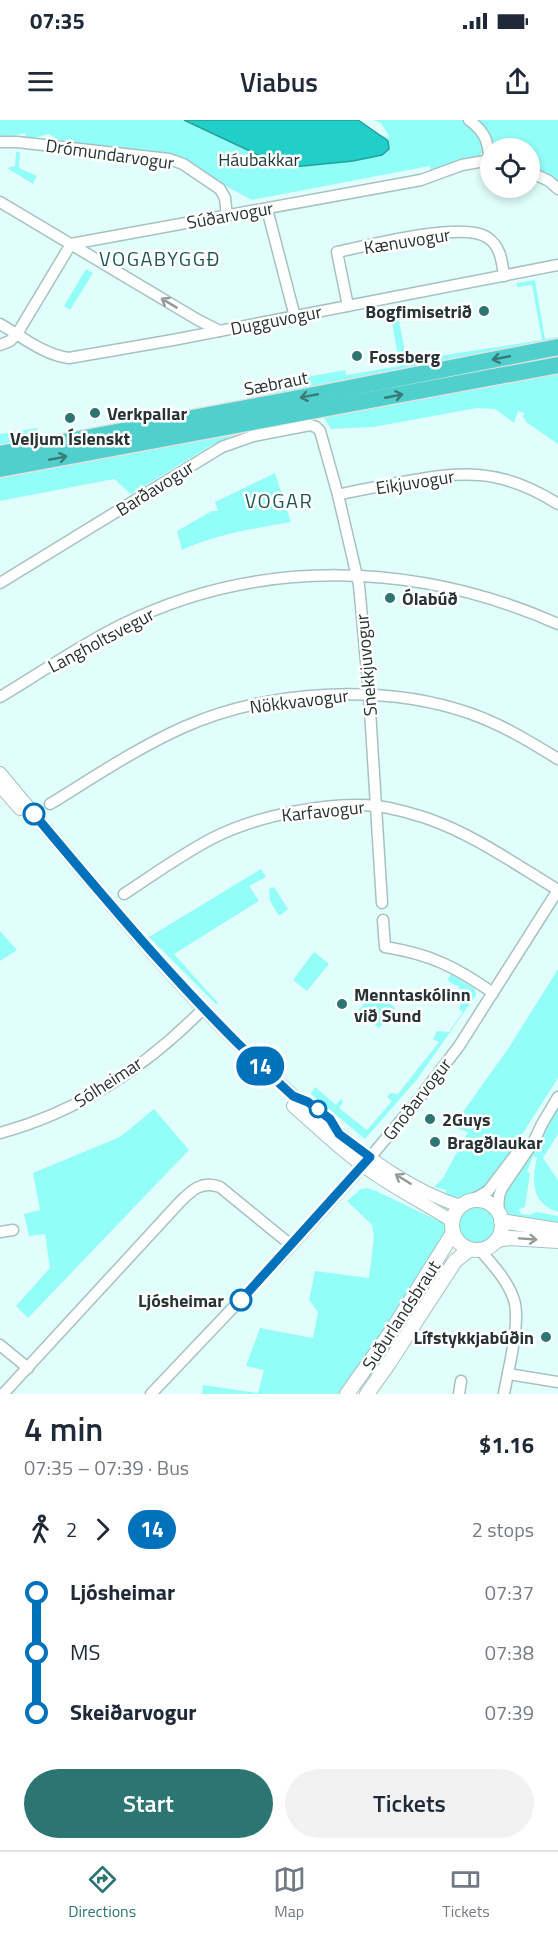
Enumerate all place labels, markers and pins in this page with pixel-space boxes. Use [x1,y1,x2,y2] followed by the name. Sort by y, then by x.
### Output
[365,298,472,325] place label: Bogfimisetrið
[477,304,491,318] marker: Bogfimisetrið
[369,343,440,370] place label: Fossberg
[350,349,364,363] marker: Fossberg
[107,400,187,427] place label: Verkpallar
[88,406,102,420] marker: Verkpallar
[63,411,77,425] marker: Veljum Íslenskt
[10,425,130,452] place label: Veljum Íslenskt
[402,585,458,612] place label: Ólabúð
[383,591,397,605] marker: Ólabúð
[23,803,45,825] unlabelled marker
[354,981,471,1029] place label: Menntaskólinn við Sund
[335,997,349,1011] marker: Menntaskólinn við Sund
[309,1100,327,1118] unlabelled marker
[442,1106,490,1133] place label: 2Guys
[423,1112,437,1126] marker: 2Guys
[447,1129,543,1156] place label: Bragðlaukar
[428,1135,442,1149] marker: Bragðlaukar
[138,1287,224,1314] place label: Ljósheimar
[230,1289,252,1311] marker: Ljósheimar
[413,1324,534,1351] place label: Lífstykkjabúðin
[539,1330,553,1344] marker: Lífstykkjabúðin

